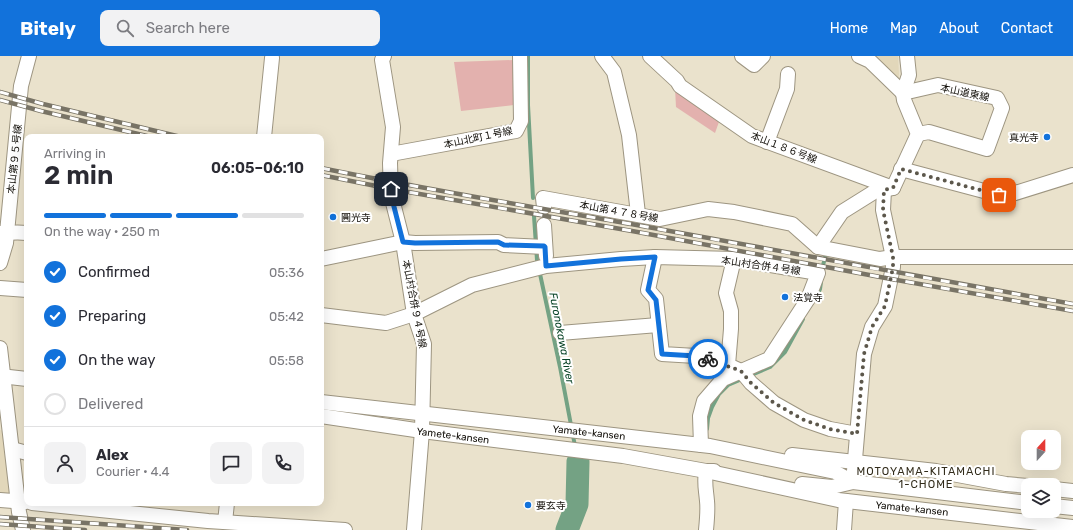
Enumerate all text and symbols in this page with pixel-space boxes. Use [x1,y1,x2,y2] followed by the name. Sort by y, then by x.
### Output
[100,10,380,46] search box
[20,17,76,40] text: Bitely
[114,17,136,39] icon: search
[146,19,230,37] text: Search here
[830,20,868,37] text: Home
[890,20,917,37] text: Map
[939,20,979,37] text: About
[1001,20,1053,37] text: Contact
[939,82,990,104] street label: 本山道東線
[5,124,25,195] street label: 本山第９５号線
[443,125,514,151] street label: 本山北町１号線
[749,130,818,166] street label: 本山１８６号線
[1009,132,1039,144] place label: 真光寺
[1042,132,1052,142] marker: 真光寺
[44,146,106,161] text: Arriving in
[211,159,304,177] text: 06:05–06:10
[44,160,113,191] text: 2 min
[374,172,408,206] pin
[380,178,402,200] icon: home
[982,178,1016,212] pin
[988,184,1010,206] icon: bag
[578,199,659,225] street label: 本山第４７８号線
[328,212,338,222] marker: 圓光寺
[341,212,371,224] place label: 圓光寺
[44,224,160,239] text: On the way · 250 m
[720,254,801,277] street label: 本山村合併４号線
[400,259,428,350] street label: 本山村合併９４号線
[44,261,66,283] icon: check
[78,263,150,281] text: Confirmed
[269,265,304,280] text: 05:36
[546,291,577,386] water label: Furonokawa River
[780,292,790,302] marker: 法覚寺
[793,292,823,304] place label: 法覚寺
[44,305,66,327] icon: check
[78,307,146,325] text: Preparing
[269,309,304,324] text: 05:42
[688,339,728,379] courier
[697,348,719,370] icon: bike
[44,349,66,371] icon: check
[78,351,156,369] text: On the way
[269,353,304,368] text: 05:58
[78,395,143,413] text: Delivered
[552,423,626,443] street label: Yamate-kansen
[416,426,490,446] street label: Yamete-kansen
[1021,430,1061,470] north arrow
[1021,430,1061,518] map controls
[44,442,86,484] button: person
[210,442,252,484] button: chat
[262,442,304,484] button: phone
[96,446,129,464] text: Alex
[96,464,170,479] text: Courier · 4.4
[857,465,995,491] district label: MOTOYAMA-KITAMACHI 1-CHOME
[1021,478,1061,518] button: layers
[875,499,949,519] street label: Yamate-kansen
[523,500,533,510] marker: 要玄寺
[536,500,566,512] place label: 要玄寺

